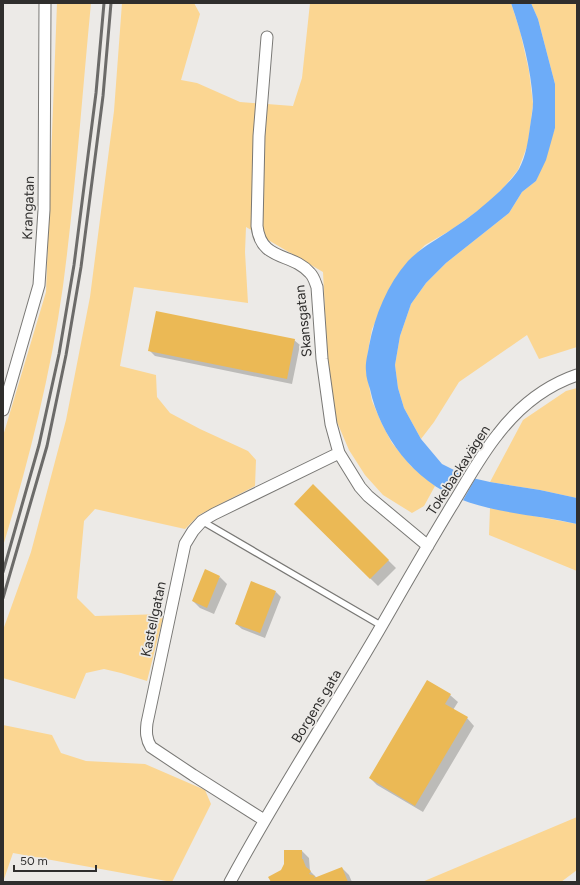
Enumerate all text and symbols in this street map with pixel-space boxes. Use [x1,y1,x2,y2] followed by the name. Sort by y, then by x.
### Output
[19,176,38,240] street label: Krangatan
[291,284,316,358] street label: Skansgatan
[423,422,494,518] street label: Tokebackavägen
[137,580,170,658] street label: Kastellgatan
[288,666,345,746] street label: Borgens gata
[14,847,96,873] scale bar
[20,854,48,868] text: 50 m

